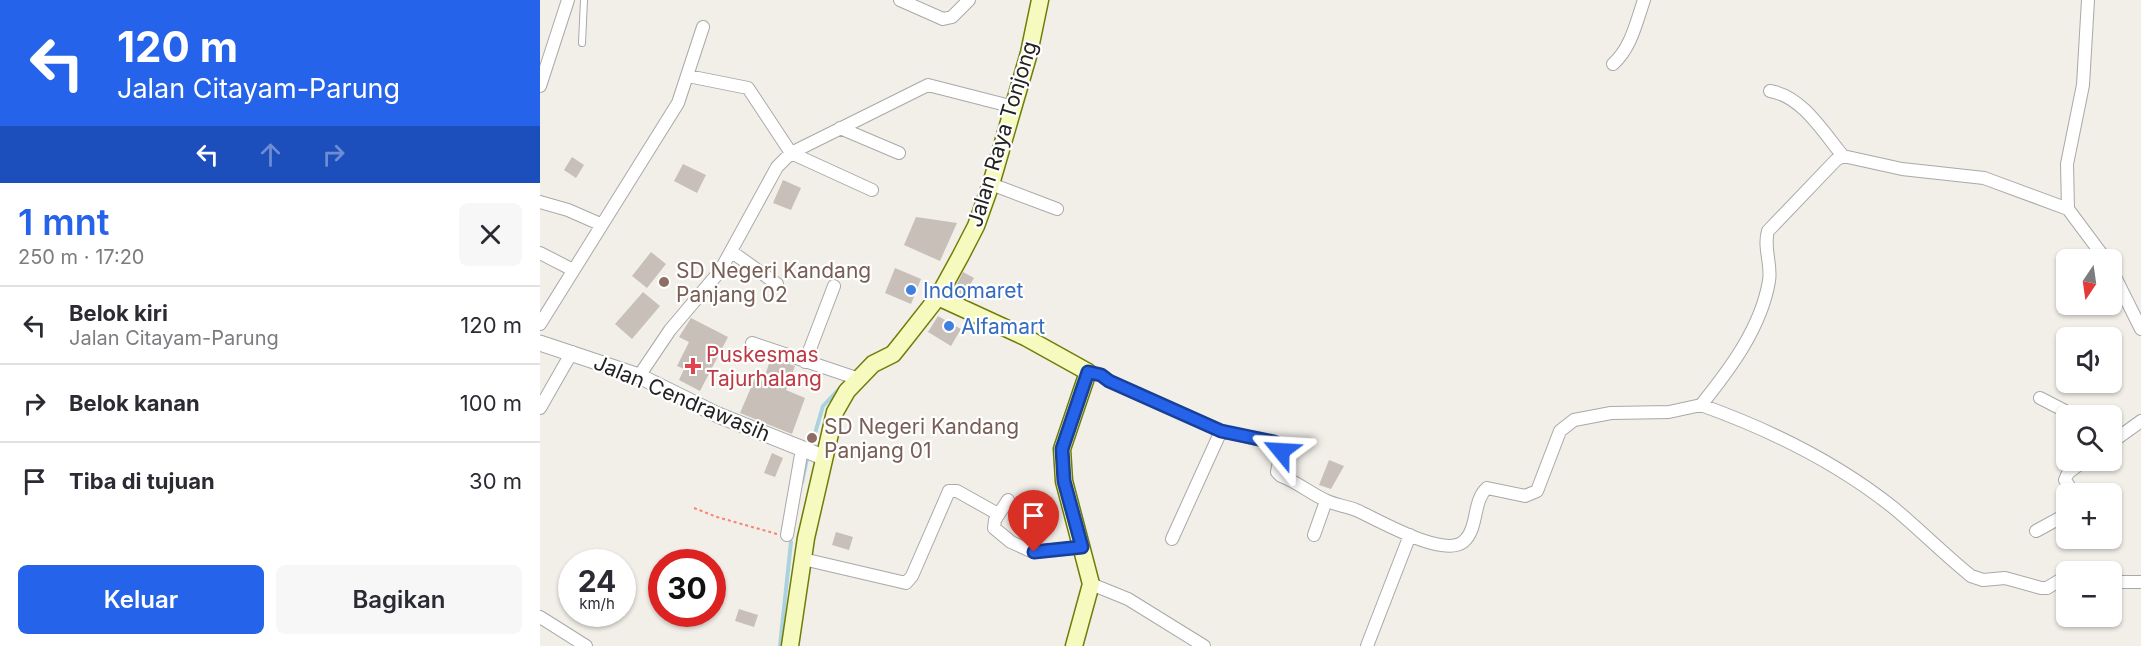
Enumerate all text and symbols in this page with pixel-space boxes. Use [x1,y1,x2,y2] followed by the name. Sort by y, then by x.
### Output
[117,21,238,72] text: 120 m
[18,24,96,102] icon: left
[962,38,1042,230] street label: Jalan Raya Tonjong
[117,72,400,105] text: Jalan Citayam-Parung
[191,138,224,171] icon: left
[254,138,287,171] icon: ahead
[317,138,350,171] icon: right
[18,200,109,244] text: 1 mnt
[459,203,522,266] button: close
[18,245,144,269] text: 250 m · 17:20
[2056,249,2122,315] north arrow
[2056,249,2122,627] map controls
[676,258,871,307] place label: SD Negeri Kandang Panjang 02
[657,275,671,289] marker: SD Negeri Kandang Panjang 02
[923,278,1023,303] place label: Indomaret
[904,283,918,297] marker: Indomaret
[69,300,168,326] text: Belok kiri
[18,309,51,342] icon: left
[460,312,522,338] text: 120 m
[961,314,1045,339] place label: Alfamart
[942,319,956,333] marker: Alfamart
[69,326,279,350] text: Jalan Citayam-Parung
[2056,327,2122,393] button: sound
[706,342,822,391] place label: Puskesmas Tajurhalang
[590,350,774,446] street label: Jalan Cendrawasih
[684,357,702,375] marker: Puskesmas Tajurhalang
[18,387,51,420] icon: right
[69,390,200,416] text: Belok kanan
[460,390,522,416] text: 100 m
[2056,405,2122,471] button: search
[824,414,1019,463] place label: SD Negeri Kandang Panjang 01
[1249,419,1313,483] position arrow
[805,431,819,445] marker: SD Negeri Kandang Panjang 01
[18,465,51,498] icon: arrive
[69,468,215,494] text: Tiba di tujuan
[469,468,522,494] text: 30 m
[2056,483,2122,549] button: +
[1008,490,1059,552] pin
[1017,499,1050,532] icon: arrive
[648,549,726,627] speed limit sign: 30
[2056,561,2122,627] button: −
[578,563,616,599] text: 24
[18,565,264,634] button: Keluar
[276,565,522,634] button: Bagikan
[579,594,615,613] text: km/h

